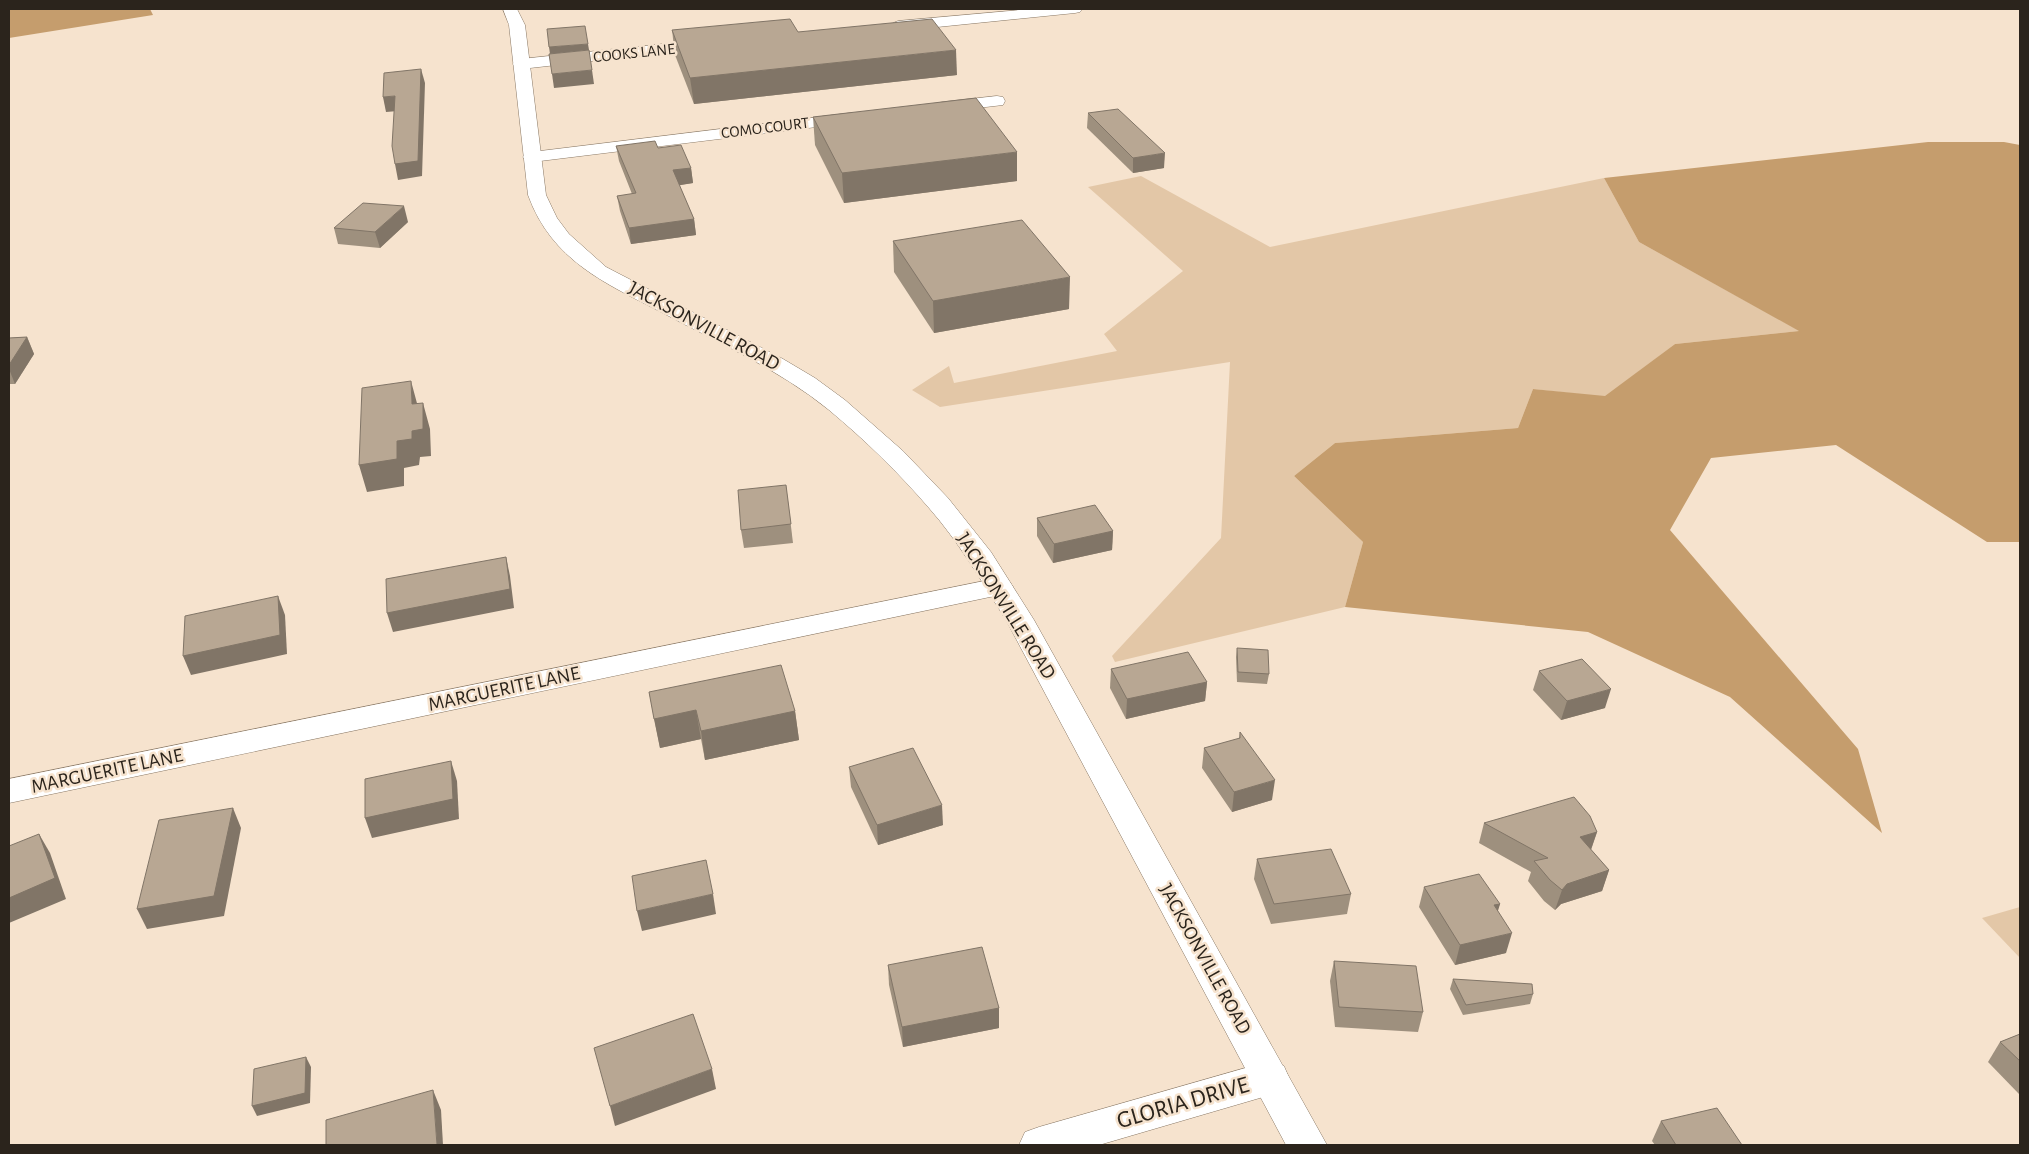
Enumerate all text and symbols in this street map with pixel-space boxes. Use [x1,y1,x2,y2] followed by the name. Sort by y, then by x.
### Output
[592,41,676,65] street label: COOKS LANE
[720,115,810,141] street label: COMO COURT
[625,278,783,374] street label: JACKSONVILLE ROAD
[953,529,1059,683] street label: JACKSONVILLE ROAD
[426,663,582,715] street label: MARGUERITE LANE
[29,745,185,797] street label: MARGUERITE LANE
[1155,881,1255,1038] street label: JACKSONVILLE ROAD
[1114,1073,1252,1133] street label: GLORIA DRIVE

